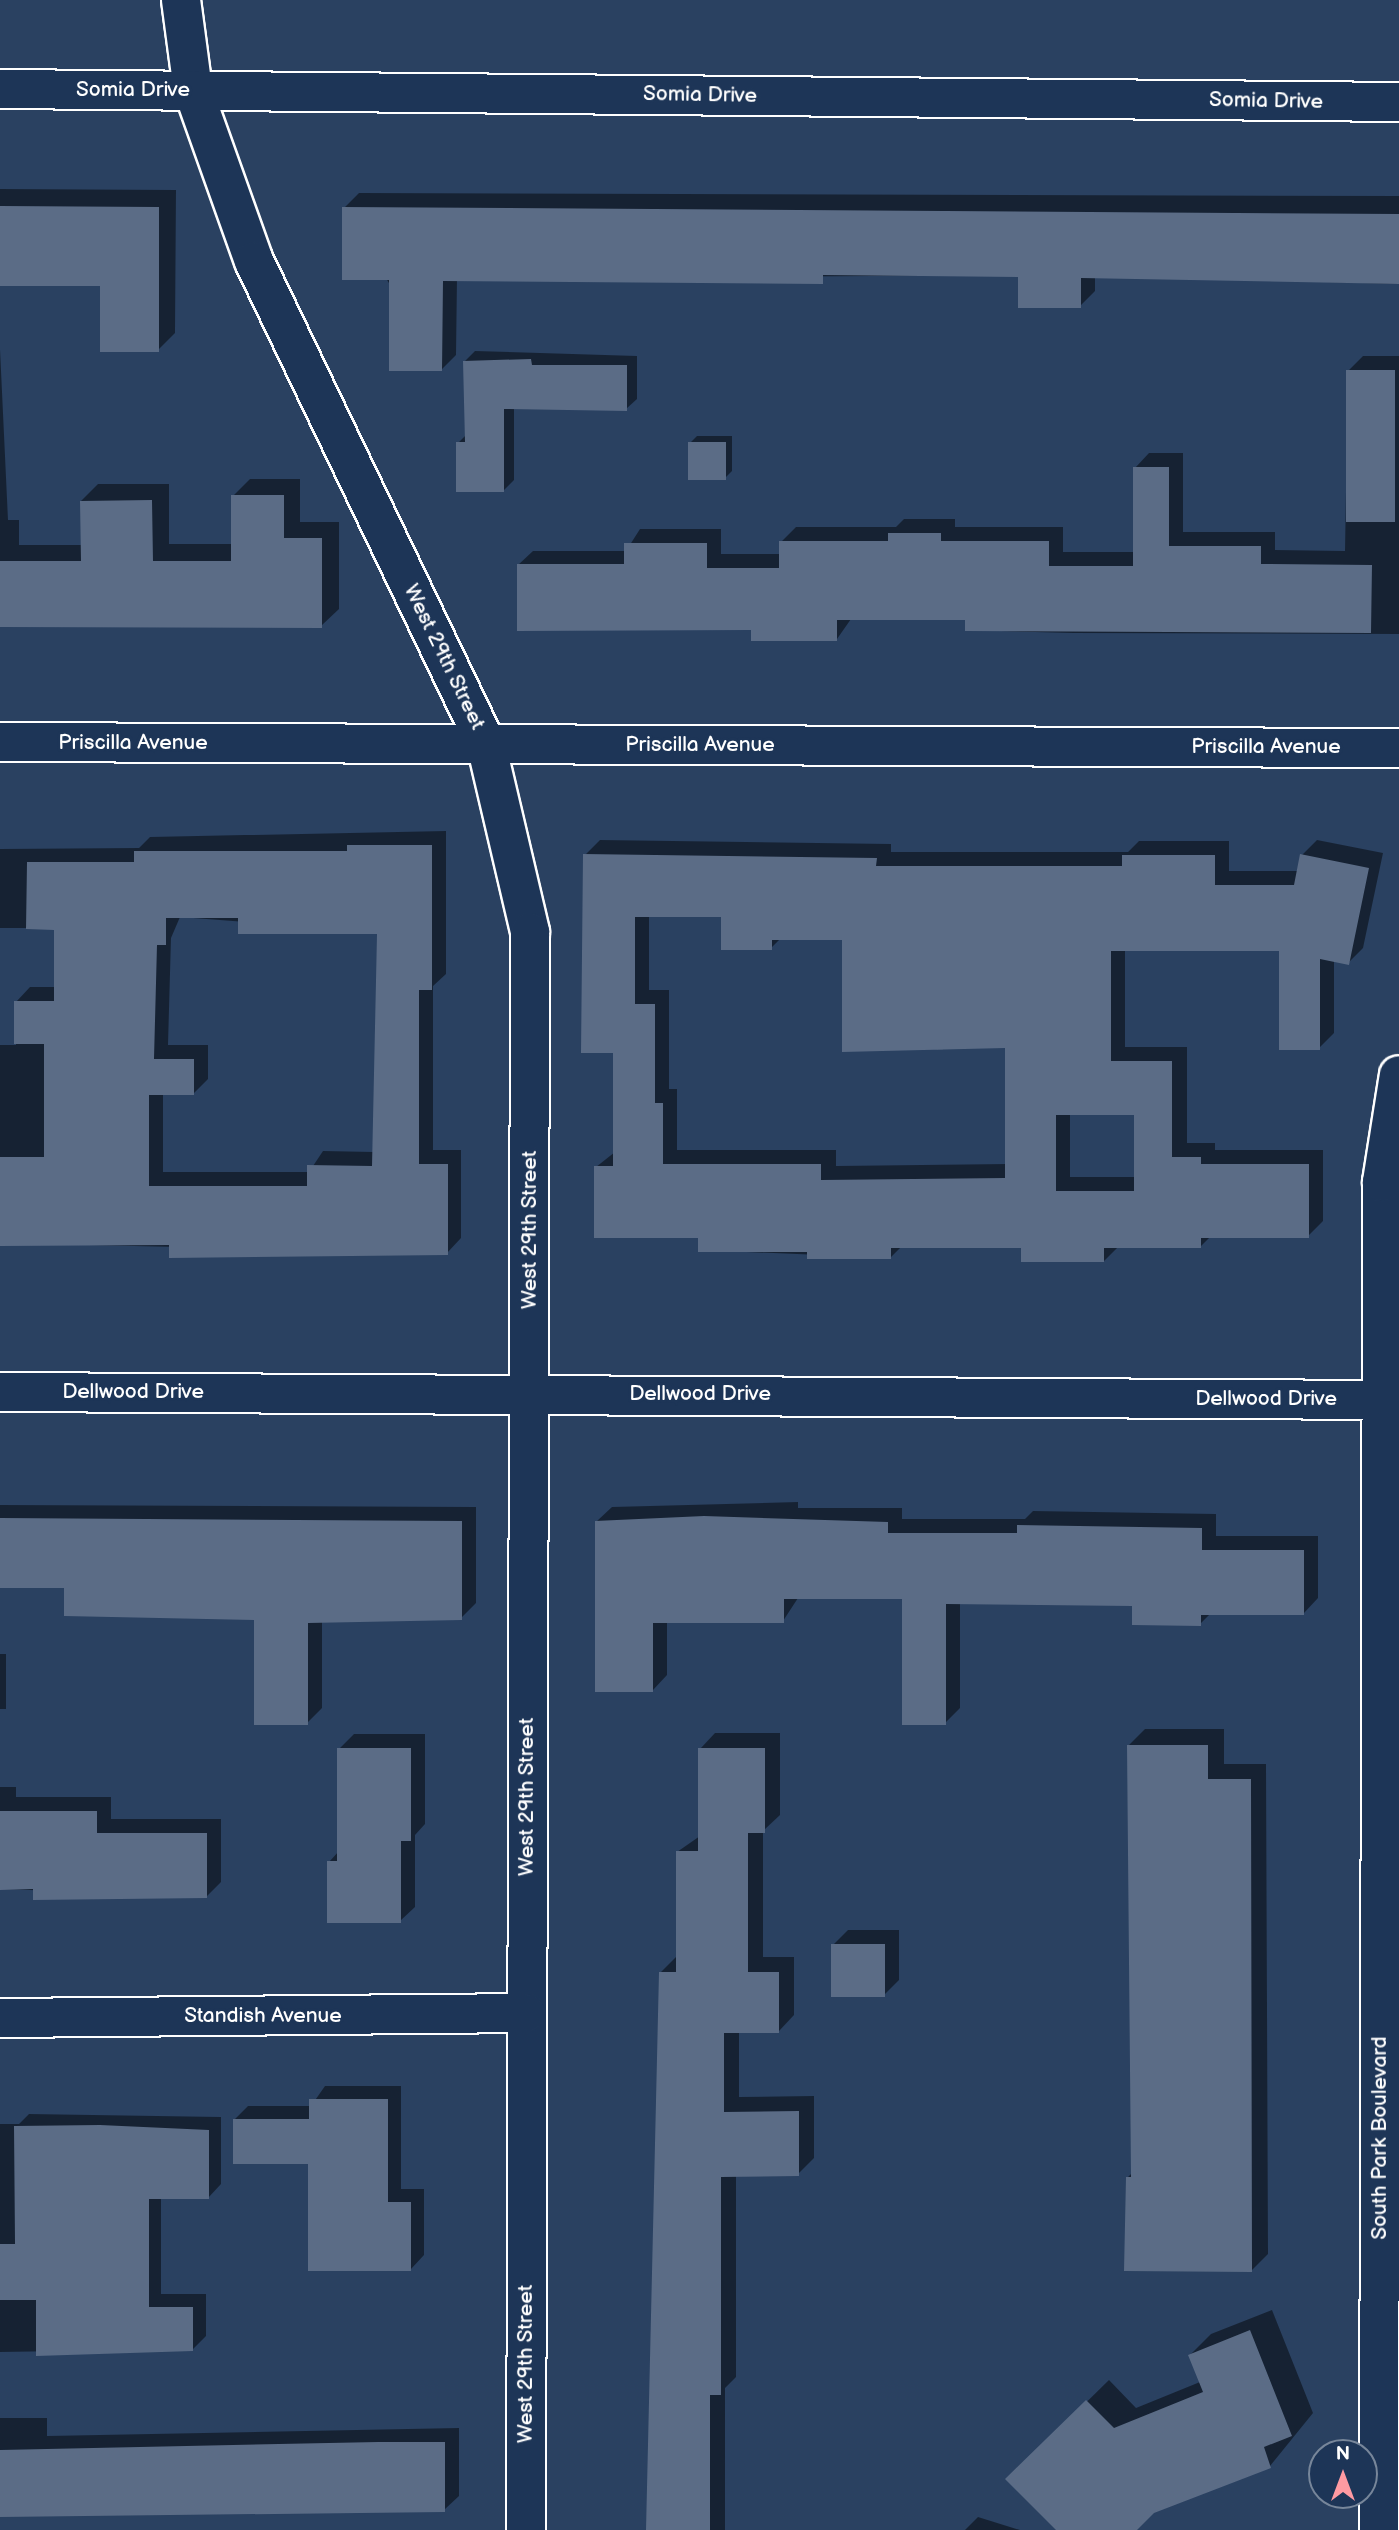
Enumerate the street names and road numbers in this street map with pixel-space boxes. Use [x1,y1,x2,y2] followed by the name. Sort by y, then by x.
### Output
[76,77,190,103] street label: Somia Drive
[643,81,757,109] street label: Somia Drive
[1209,87,1323,115] street label: Somia Drive
[398,580,490,734] street label: West 29th Street
[58,730,208,756] street label: Priscilla Avenue
[625,732,775,758] street label: Priscilla Avenue
[1191,734,1341,760] street label: Priscilla Avenue
[517,1151,543,1309] street label: West 29th Street
[62,1379,204,1405] street label: Dellwood Drive
[629,1381,771,1407] street label: Dellwood Drive
[1195,1386,1337,1412] street label: Dellwood Drive
[514,1718,540,1876] street label: West 29th Street
[184,2003,342,2029] street label: Standish Avenue
[1367,2036,1393,2240] street label: South Park Boulevard
[513,2285,539,2443] street label: West 29th Street

